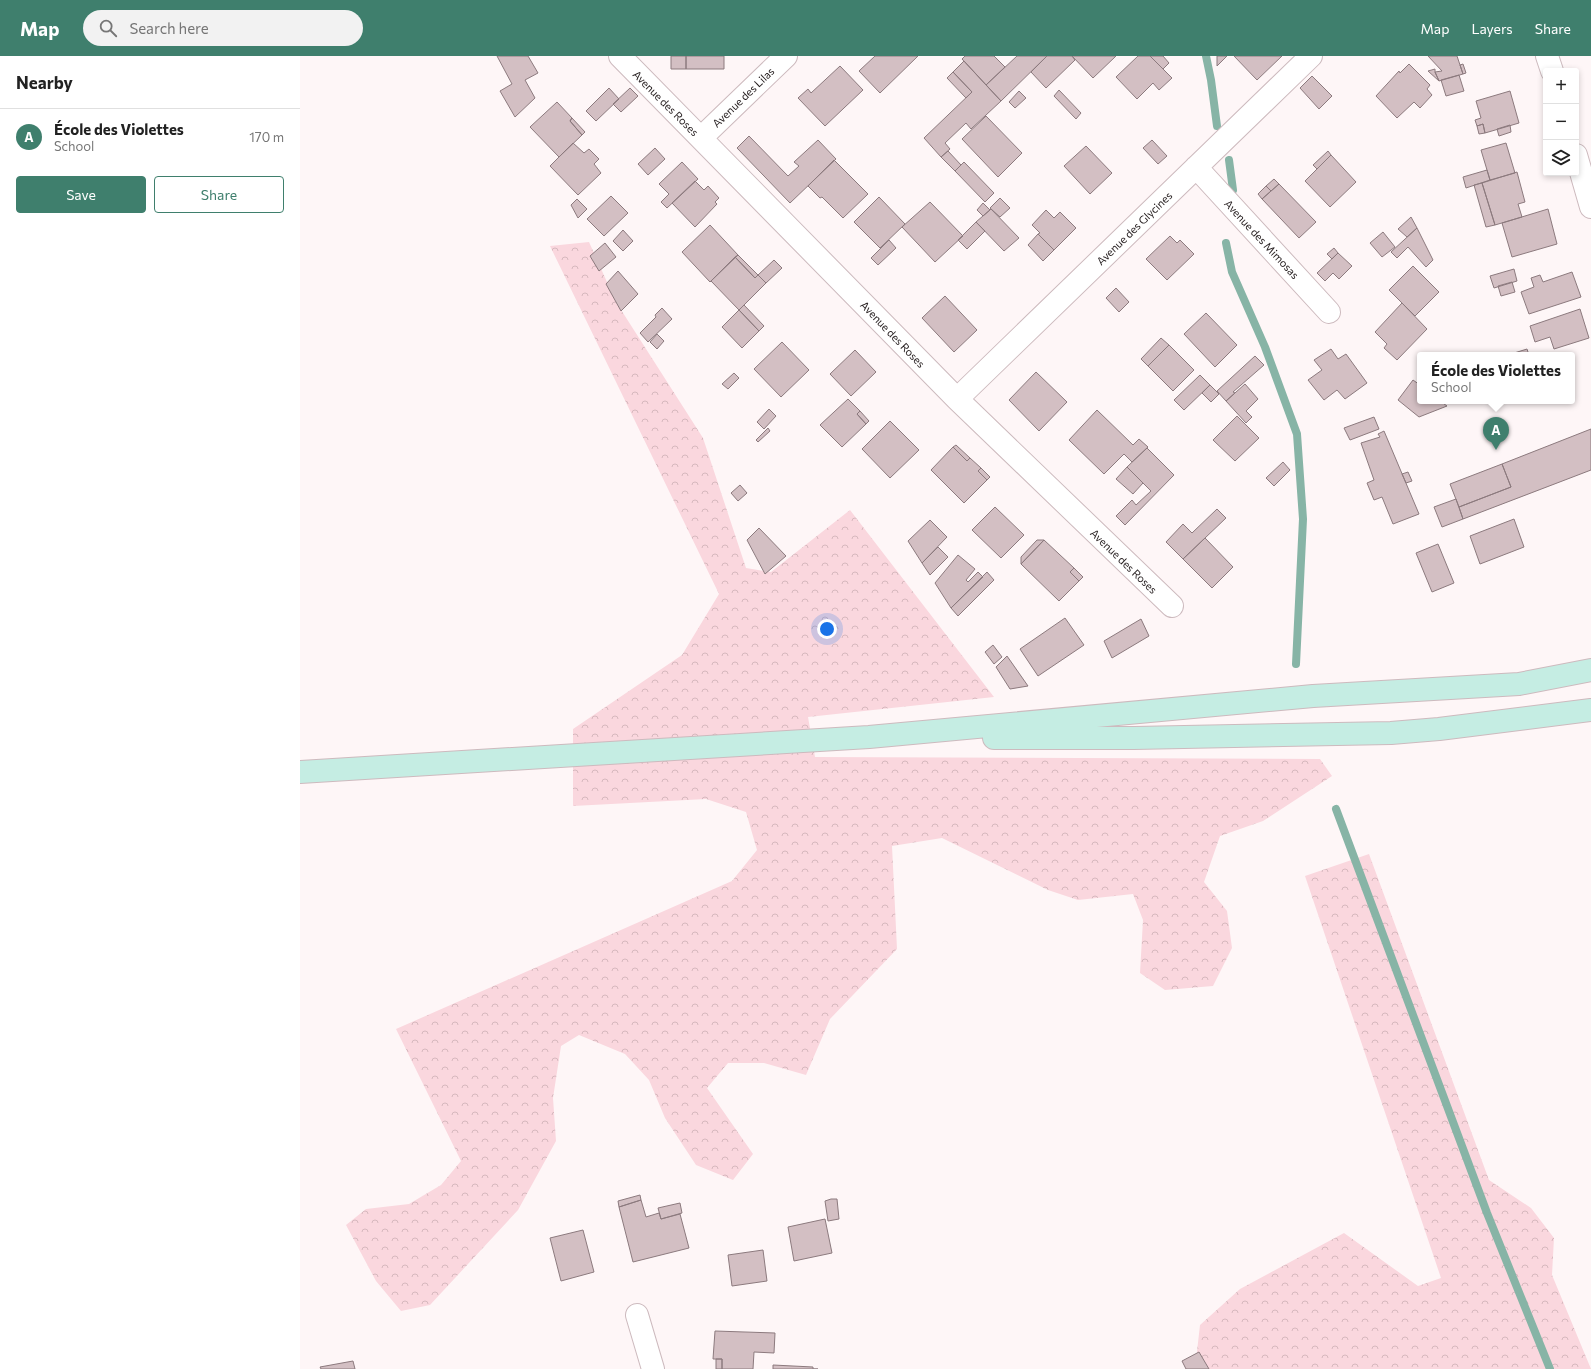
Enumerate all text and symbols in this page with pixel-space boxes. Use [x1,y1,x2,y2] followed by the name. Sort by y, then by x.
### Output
[83,10,363,46] search box
[20,17,59,40] text: Map
[97,17,119,39] icon: search
[129,19,209,37] text: Search here
[1421,20,1449,37] text: Map
[1471,20,1513,37] text: Layers
[1535,20,1571,37] text: Share
[709,64,777,130] street label: Avenue des Lilas
[631,68,701,138] street label: Avenue des Roses
[1543,68,1579,176] map controls
[1543,68,1579,104] button: +
[16,72,73,93] text: Nearby
[1543,104,1579,140] button: −
[54,120,184,138] text: École des Violettes
[24,129,34,145] text: A
[249,129,284,145] text: 170 m
[54,138,94,154] text: School
[1543,140,1579,176] button: layers
[16,176,146,213] button: Save
[154,176,284,213] button: Share
[1094,189,1174,267] street label: Avenue des Glycines
[1222,197,1302,281] street label: Avenue des Mimosas
[858,298,928,370] street label: Avenue des Roses
[1417,352,1575,404] popup
[1431,361,1561,379] text: École des Violettes
[1431,379,1471,395] text: School
[1483,417,1509,450] pin: A
[1088,526,1160,596] street label: Avenue des Roses
[817,619,837,639] your location

